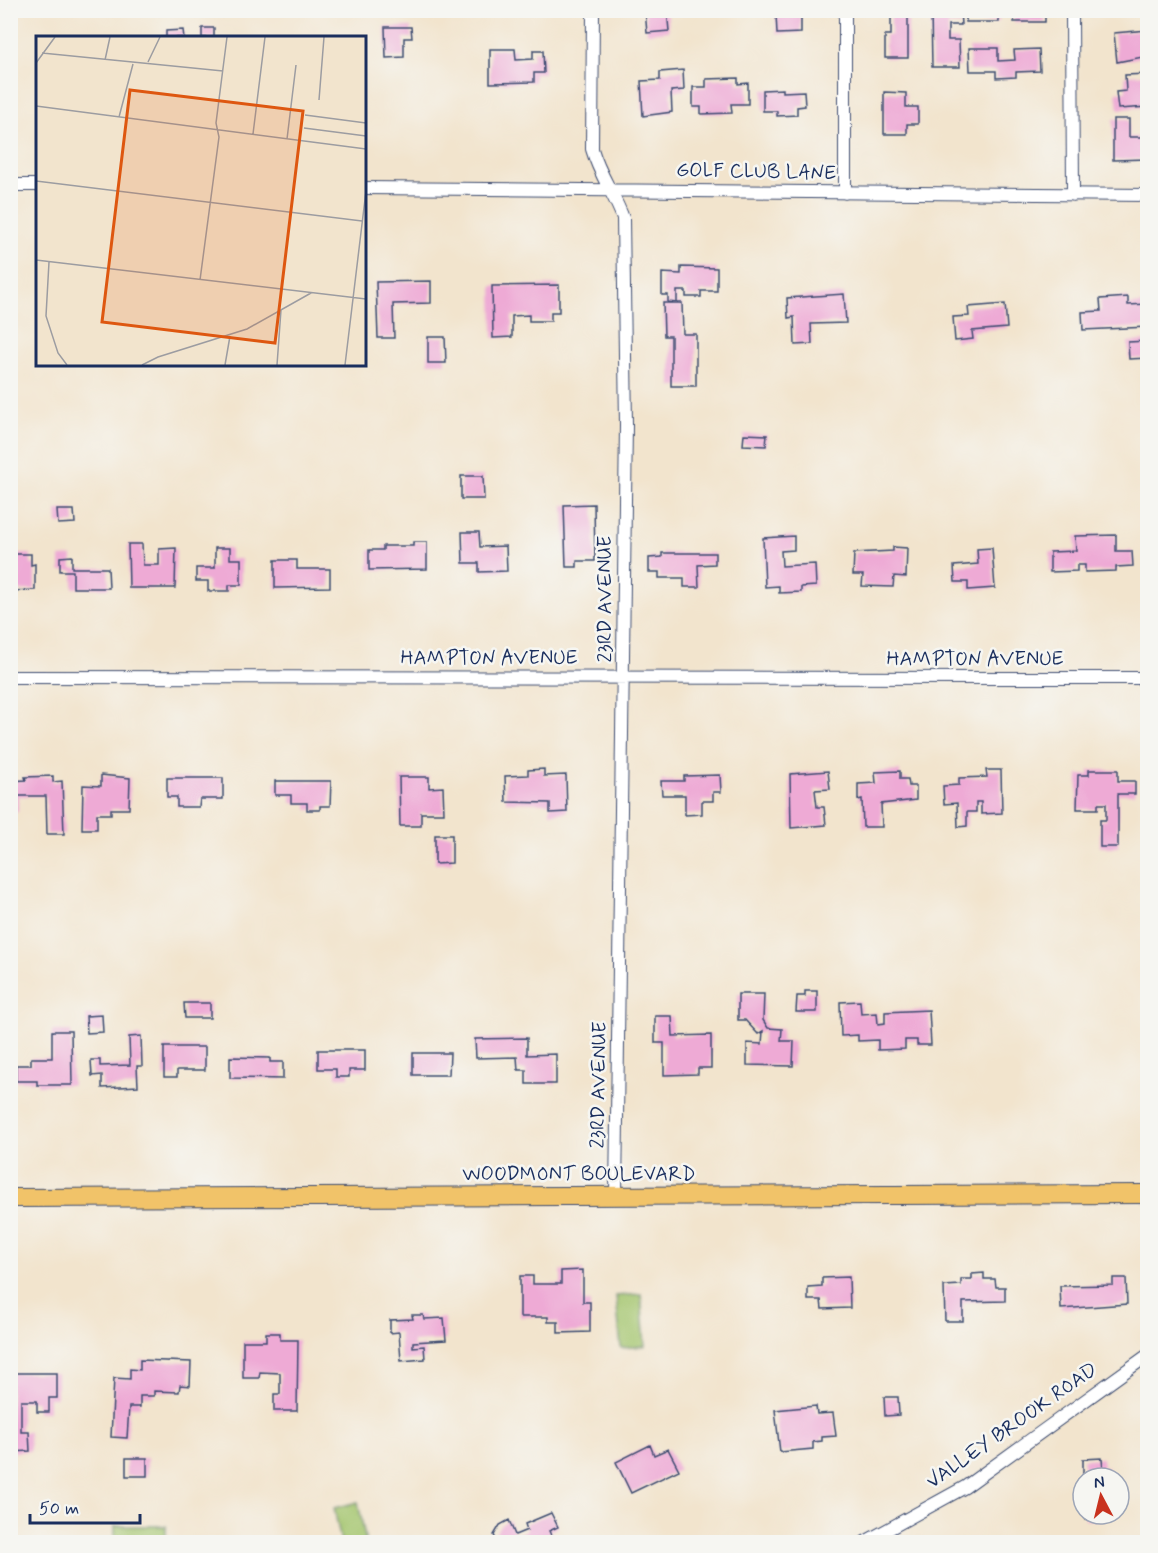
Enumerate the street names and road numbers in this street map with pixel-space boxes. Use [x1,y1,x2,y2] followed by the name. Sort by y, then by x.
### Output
[676,157,836,187] street label: GOLF CLUB LANE
[592,536,619,662] street label: 23RD AVENUE
[400,645,578,672] street label: HAMPTON AVENUE
[886,646,1064,673] street label: HAMPTON AVENUE
[584,1021,614,1149] street label: 23RD AVENUE
[462,1161,696,1188] street label: WOODMONT BOULEVARD
[921,1357,1103,1495] street label: VALLEY BROOK ROAD

